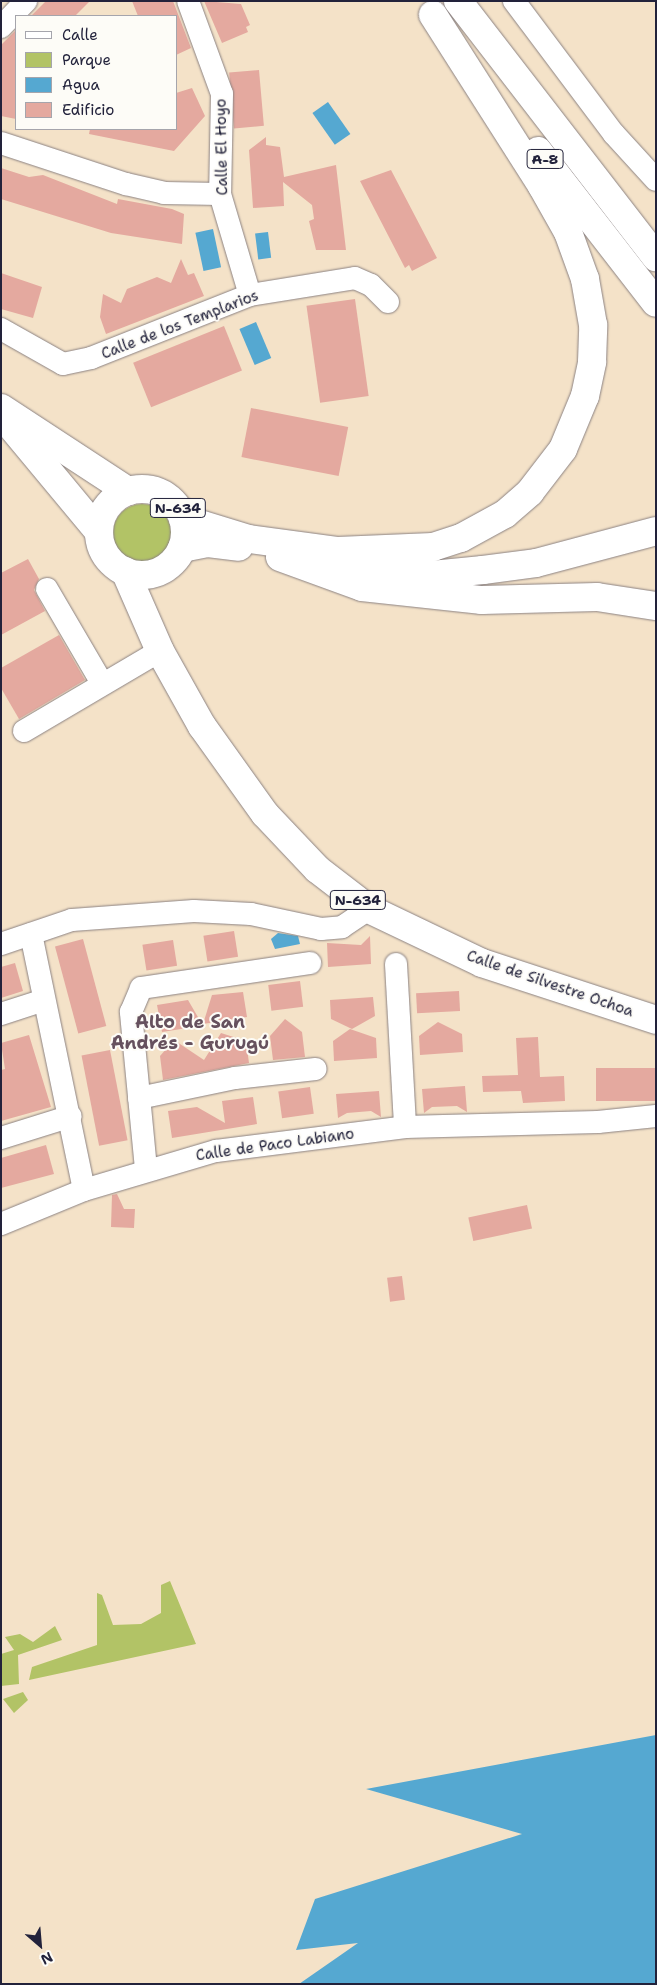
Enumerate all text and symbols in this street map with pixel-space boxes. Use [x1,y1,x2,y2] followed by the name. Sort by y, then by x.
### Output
[15,15,178,130] legend
[62,25,98,45] text: Calle
[62,50,111,70] text: Parque
[62,75,100,95] text: Agua
[212,98,232,196] street label: Calle El Hoyo
[62,100,114,120] text: Edificio
[526,148,564,170] road number: A-8
[99,287,261,363] street label: Calle de los Templarios
[149,496,207,520] road number: N-634
[329,888,387,912] road number: N-634
[464,947,636,1021] street label: Calle de Silvestre Ochoa
[111,1012,269,1054] district label: Alto de San Andrés - Gurugú
[195,1125,355,1165] street label: Calle de Paco Labiano
[15,1920,65,1970] north arrow
[38,1948,56,1969] text: N

